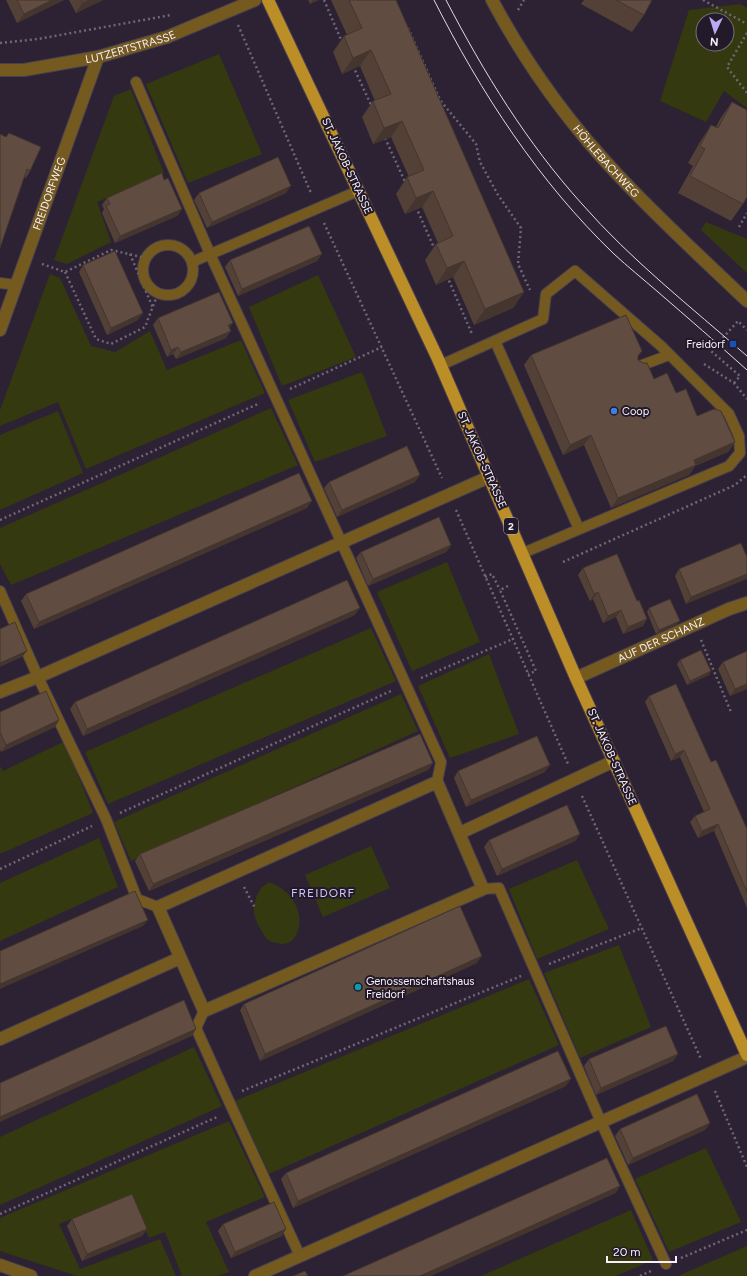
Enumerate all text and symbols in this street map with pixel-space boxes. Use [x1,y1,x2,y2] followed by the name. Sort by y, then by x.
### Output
[695,12,735,52] north arrow
[84,28,178,66] street label: LUTZERTSTRASSE
[710,35,719,48] text: N
[319,116,375,216] street label: ST. JAKOB-STRASSE
[570,122,642,200] street label: HÖHLEBACHWEG
[30,155,68,232] street label: FREIDORFWEG
[686,338,726,351] place label: Freidorf
[728,339,738,349] marker: Freidorf
[622,405,650,418] place label: Coop
[609,406,619,416] marker: Coop
[455,410,509,510] street label: ST. JAKOB-STRASSE
[504,518,518,534] road number: 2
[615,615,706,665] street label: AUF DER SCHANZ
[585,707,639,807] street label: ST. JAKOB-STRASSE
[291,886,355,900] district label: FREIDORF
[366,975,474,1001] place label: Genossenschaftshaus Freidorf
[353,982,363,992] marker: Genossenschaftshaus Freidorf
[607,1238,676,1264] scale bar
[613,1245,641,1259] text: 20 m

